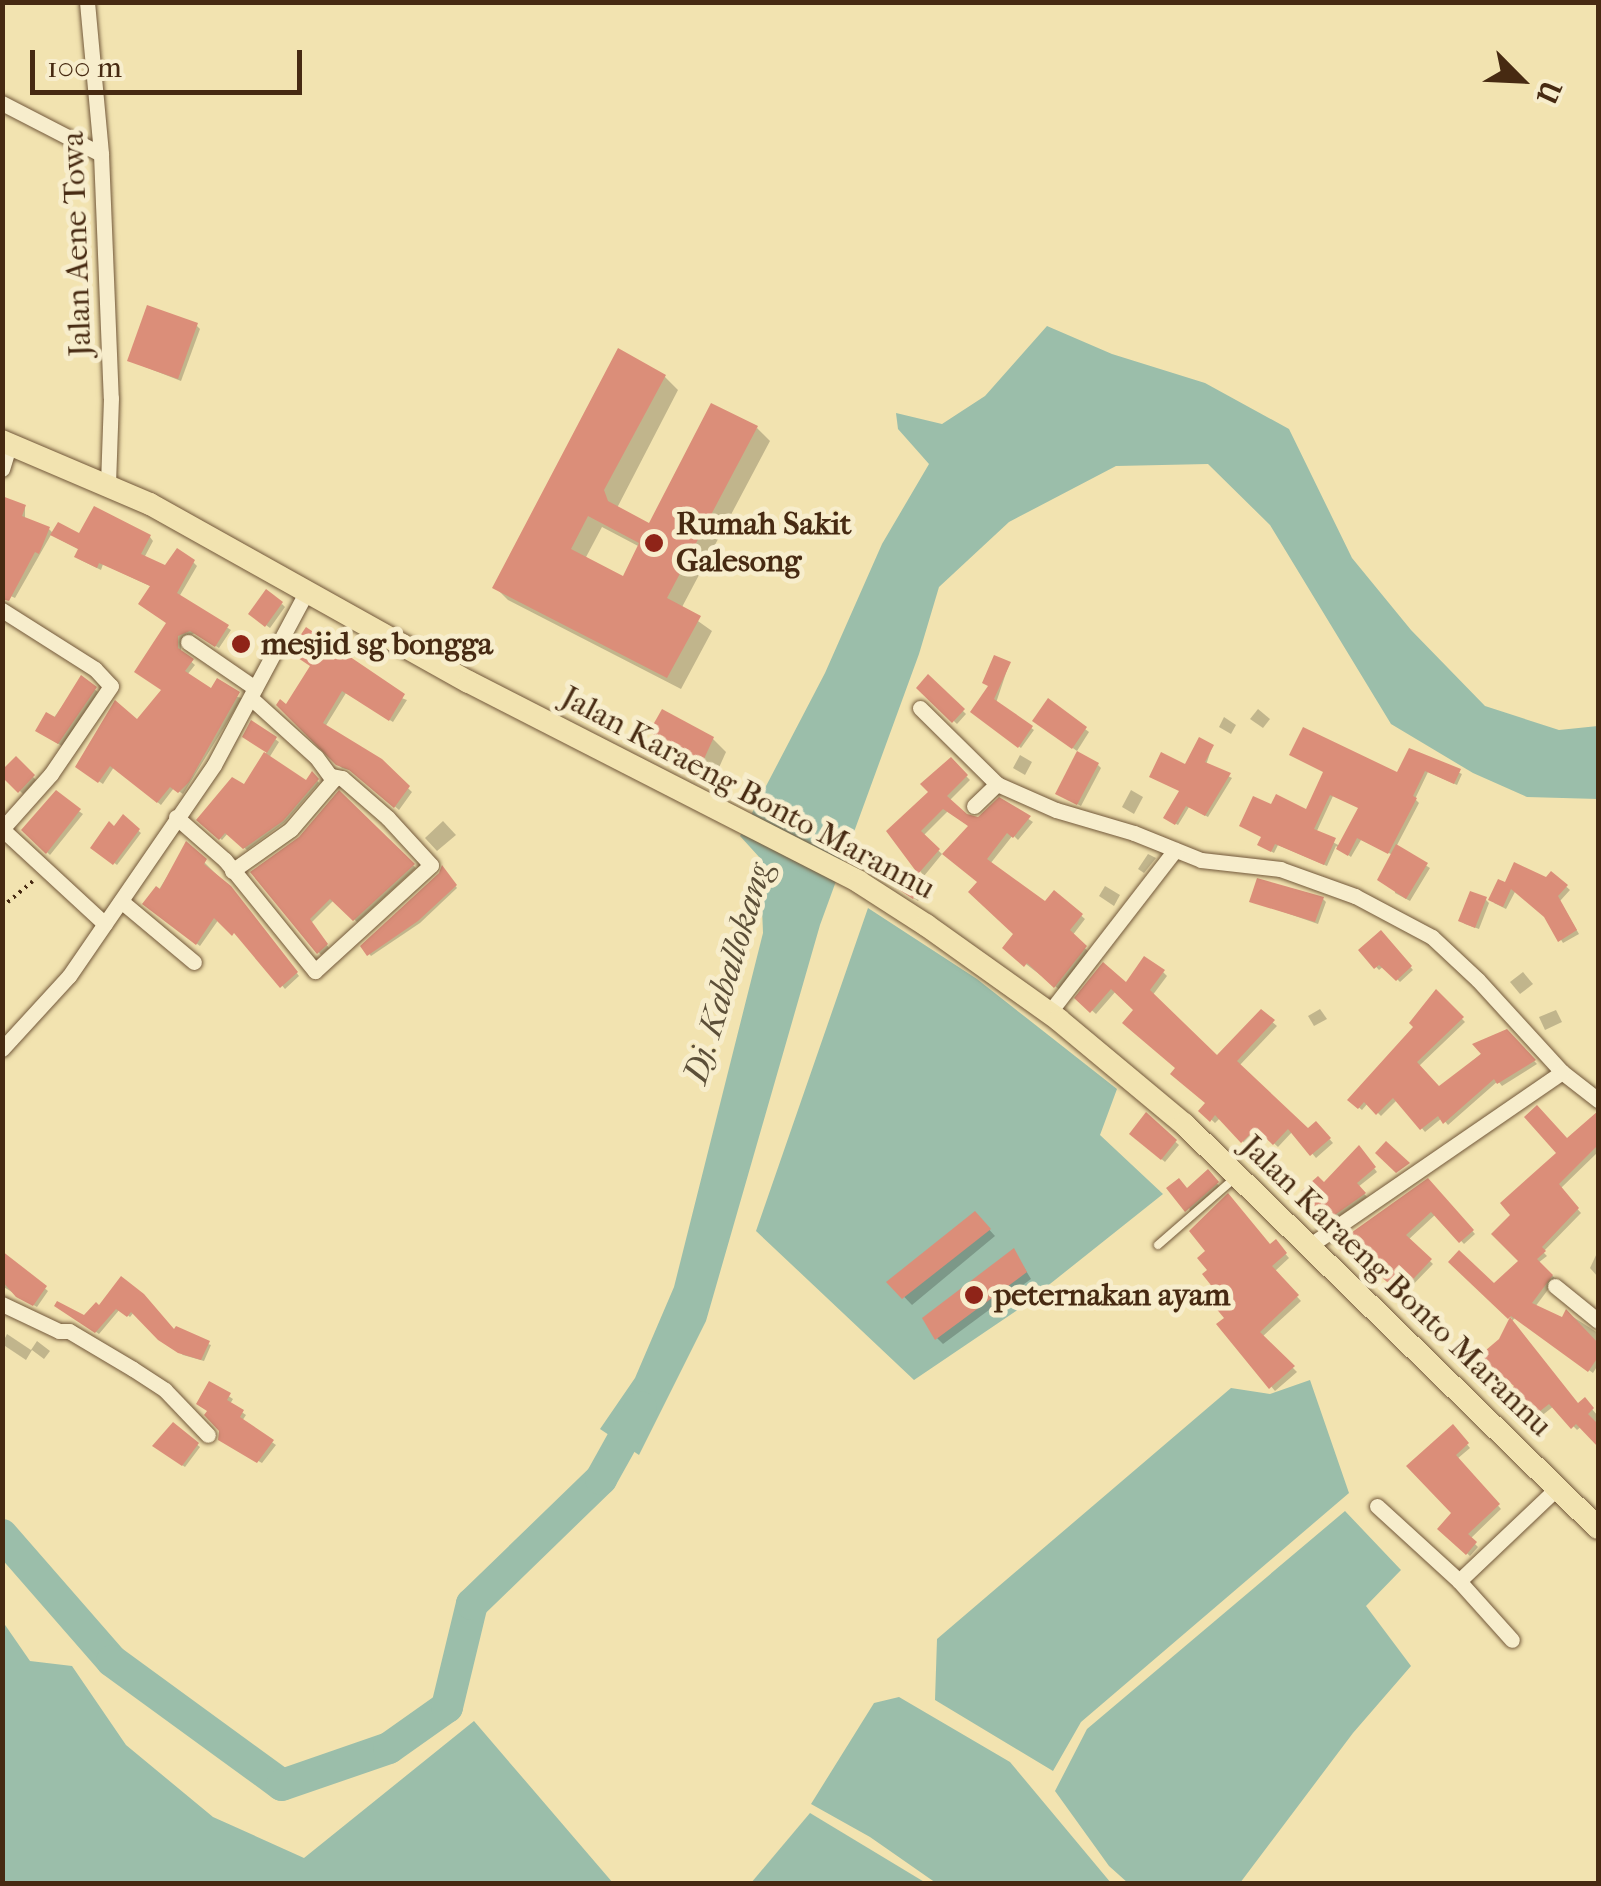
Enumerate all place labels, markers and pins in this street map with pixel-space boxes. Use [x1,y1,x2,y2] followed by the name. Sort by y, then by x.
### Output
[676,506,852,581] place label: Rumah Sakit Galesong
[641,530,667,556] marker: Rumah Sakit Galesong
[261,625,493,663] place label: mesjid sg bongga
[230,633,252,655] marker: mesjid sg bongga
[994,1276,1230,1314] place label: peternakan ayam
[963,1284,985,1306] marker: peternakan ayam

